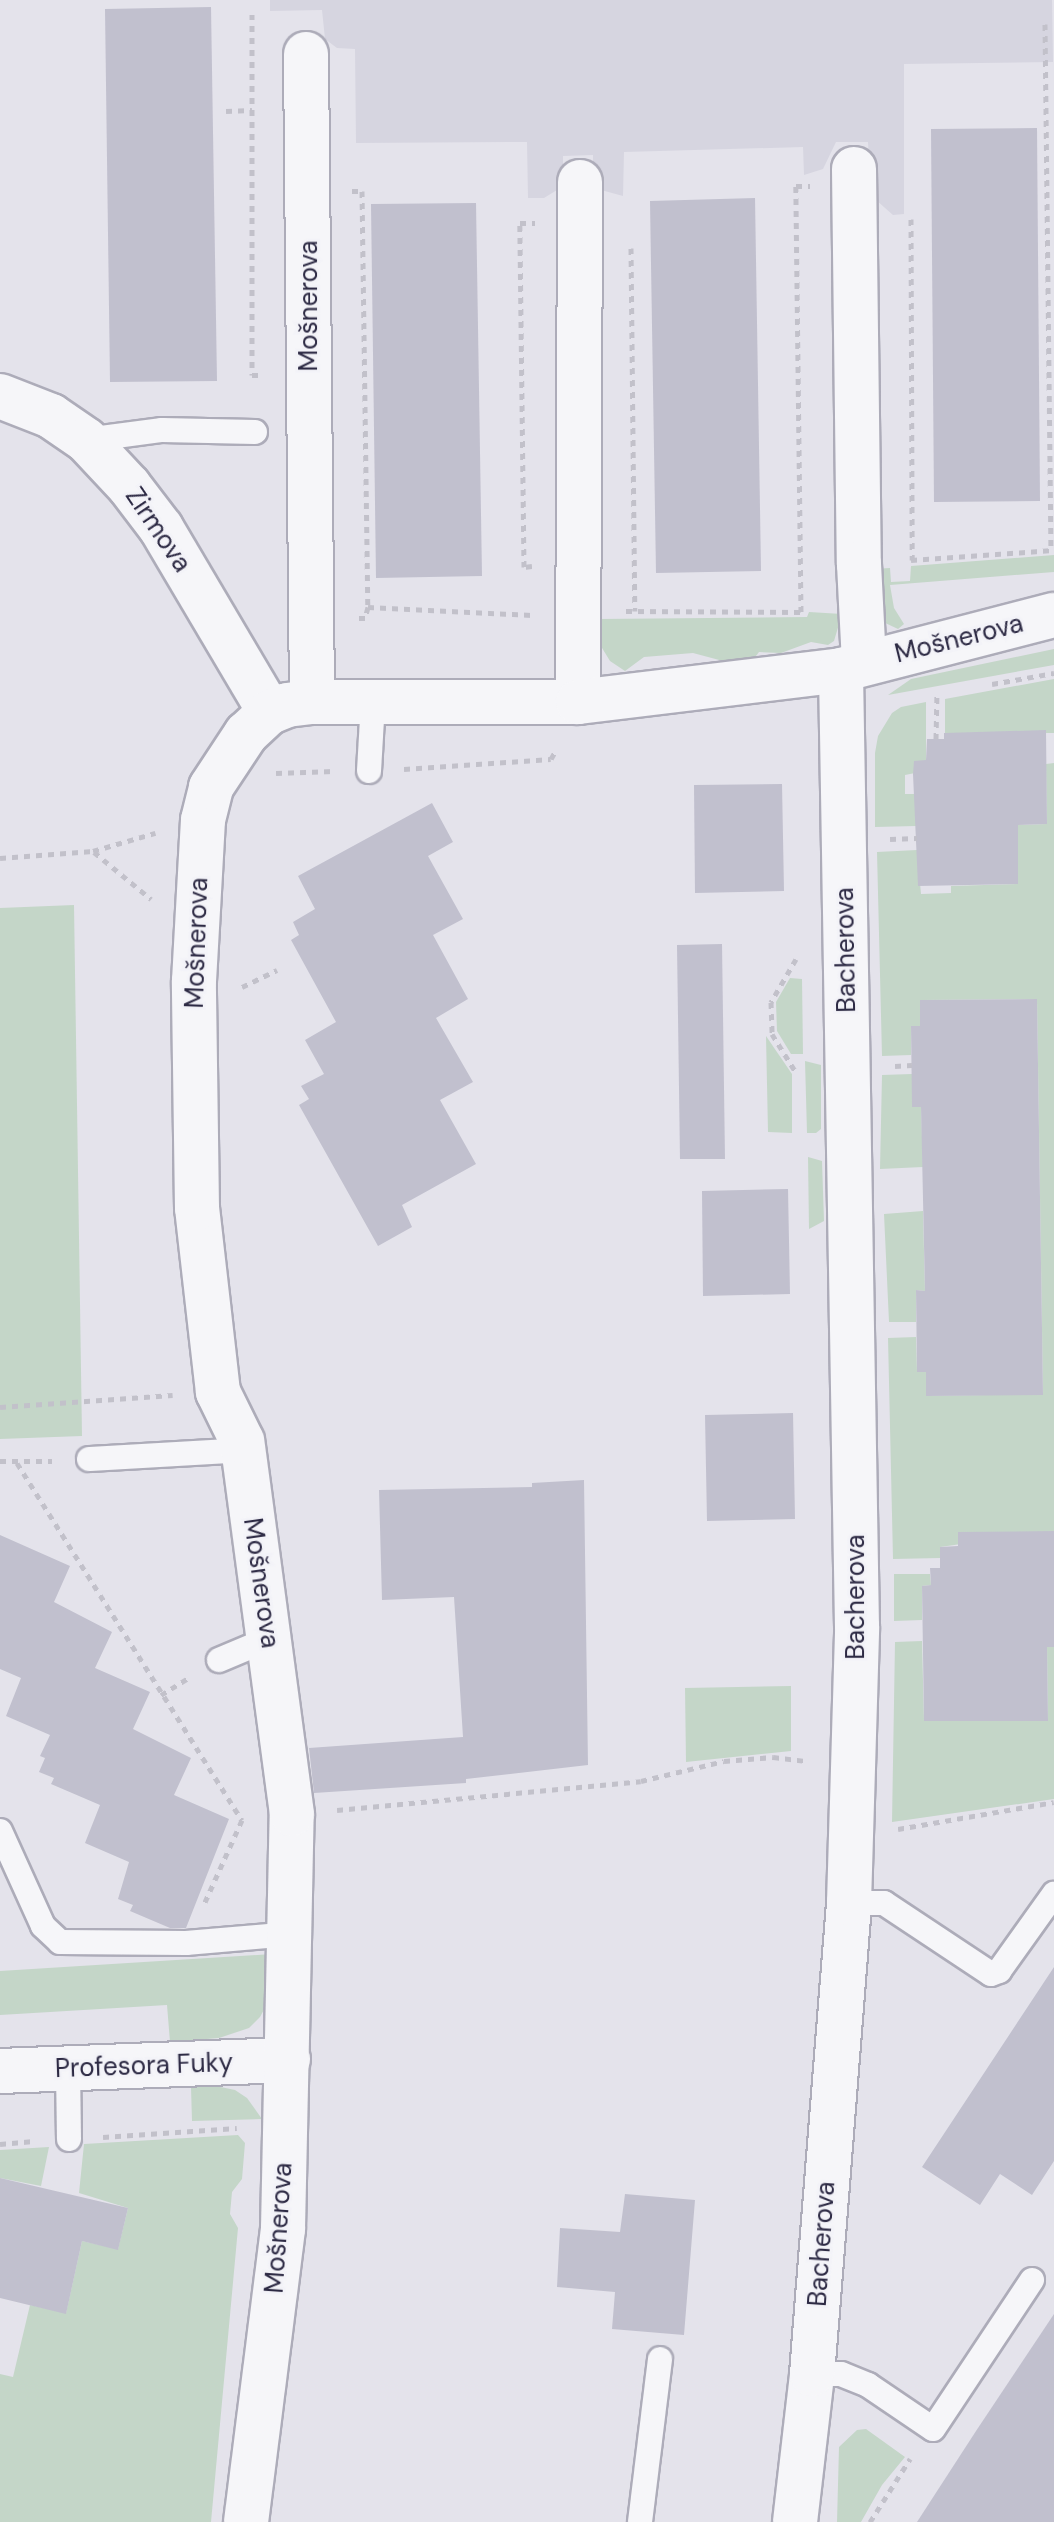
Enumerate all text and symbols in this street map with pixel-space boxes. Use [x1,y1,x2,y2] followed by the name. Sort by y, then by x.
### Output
[293,240,325,372] street label: Mošnerova
[118,482,198,578] street label: Zirmova
[892,608,1026,670] street label: Mošnerova
[179,877,215,1009] street label: Mošnerova
[829,887,863,1013] street label: Bacherova
[236,1516,286,1650] street label: Mošnerova
[840,1534,872,1660] street label: Bacherova
[54,2047,234,2085] street label: Profesora Fuky
[259,2162,299,2294] street label: Mošnerova
[802,2180,842,2308] street label: Bacherova

